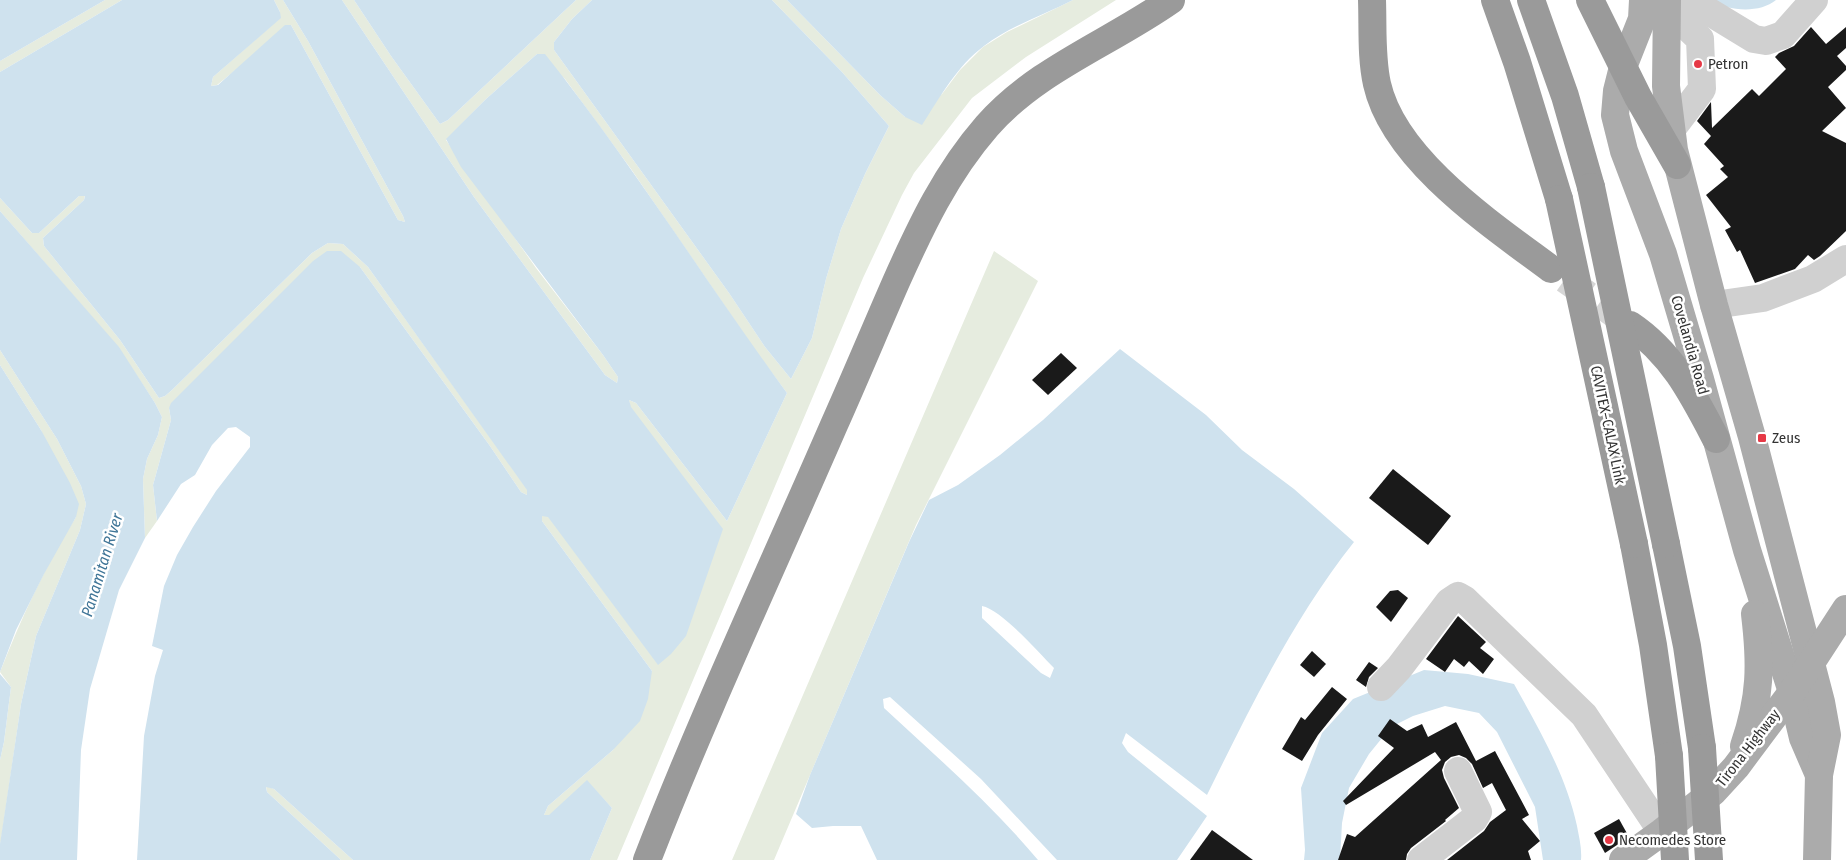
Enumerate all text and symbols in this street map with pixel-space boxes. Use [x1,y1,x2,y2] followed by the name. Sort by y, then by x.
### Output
[1708,55,1748,73] place label: Petron
[1692,58,1704,70] marker: Petron
[1667,293,1713,397] street label: Covelandia Road
[1587,364,1629,486] street label: CAVITEX–CALAX Link
[1772,429,1800,447] place label: Zeus
[1756,432,1768,444] marker: Zeus
[77,511,127,619] water label: Panamitan River
[1712,705,1784,790] street label: Tirona Highway
[1619,831,1726,849] place label: Necomedes Store
[1603,834,1615,846] marker: Necomedes Store

